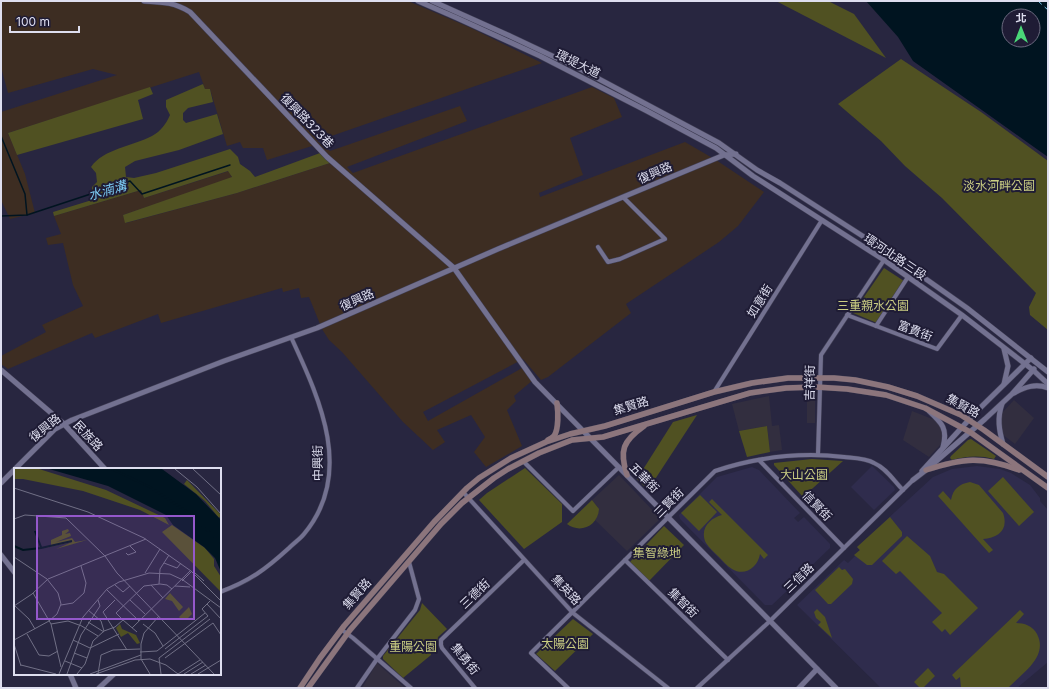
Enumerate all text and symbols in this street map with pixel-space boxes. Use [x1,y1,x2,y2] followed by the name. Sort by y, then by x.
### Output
[10,8,79,34] scale bar
[1001,8,1041,48] north arrow
[1016,11,1027,25] text: 北
[16,14,50,29] text: 100 m
[553,46,603,81] street label: 環堤大道
[278,90,337,151] street label: 復興路323巷
[635,159,674,186] street label: 復興路
[86,176,130,203] water label: 水湳溝
[963,178,1035,193] park label: 淡水河畔公園
[861,230,929,283] street label: 環河北路三段
[744,281,775,320] street label: 如意街
[337,285,376,314] street label: 復興路
[837,298,909,313] park label: 三重親水公園
[896,317,935,344] street label: 富貴街
[802,365,817,401] street label: 吉祥街
[944,390,983,421] street label: 集賢路
[611,393,650,418] street label: 集賢路
[26,410,63,445] street label: 復興路
[71,417,106,454] street label: 民族路
[310,445,325,481] street label: 中興街
[626,460,662,496] street label: 五華街
[780,467,828,482] park label: 大山公園
[14,468,221,675] inset map
[651,485,687,521] street label: 三賢街
[799,487,835,524] street label: 信賢街
[633,545,681,560] park label: 集智綠地
[780,560,817,596] street label: 三信路
[549,571,584,608] street label: 集英路
[339,575,374,612] street label: 集賢路
[456,576,493,612] street label: 三德街
[665,585,702,621] street label: 集智街
[541,636,589,651] park label: 太陽公園
[389,639,437,654] park label: 重陽公園
[448,640,483,677] street label: 集勇街

